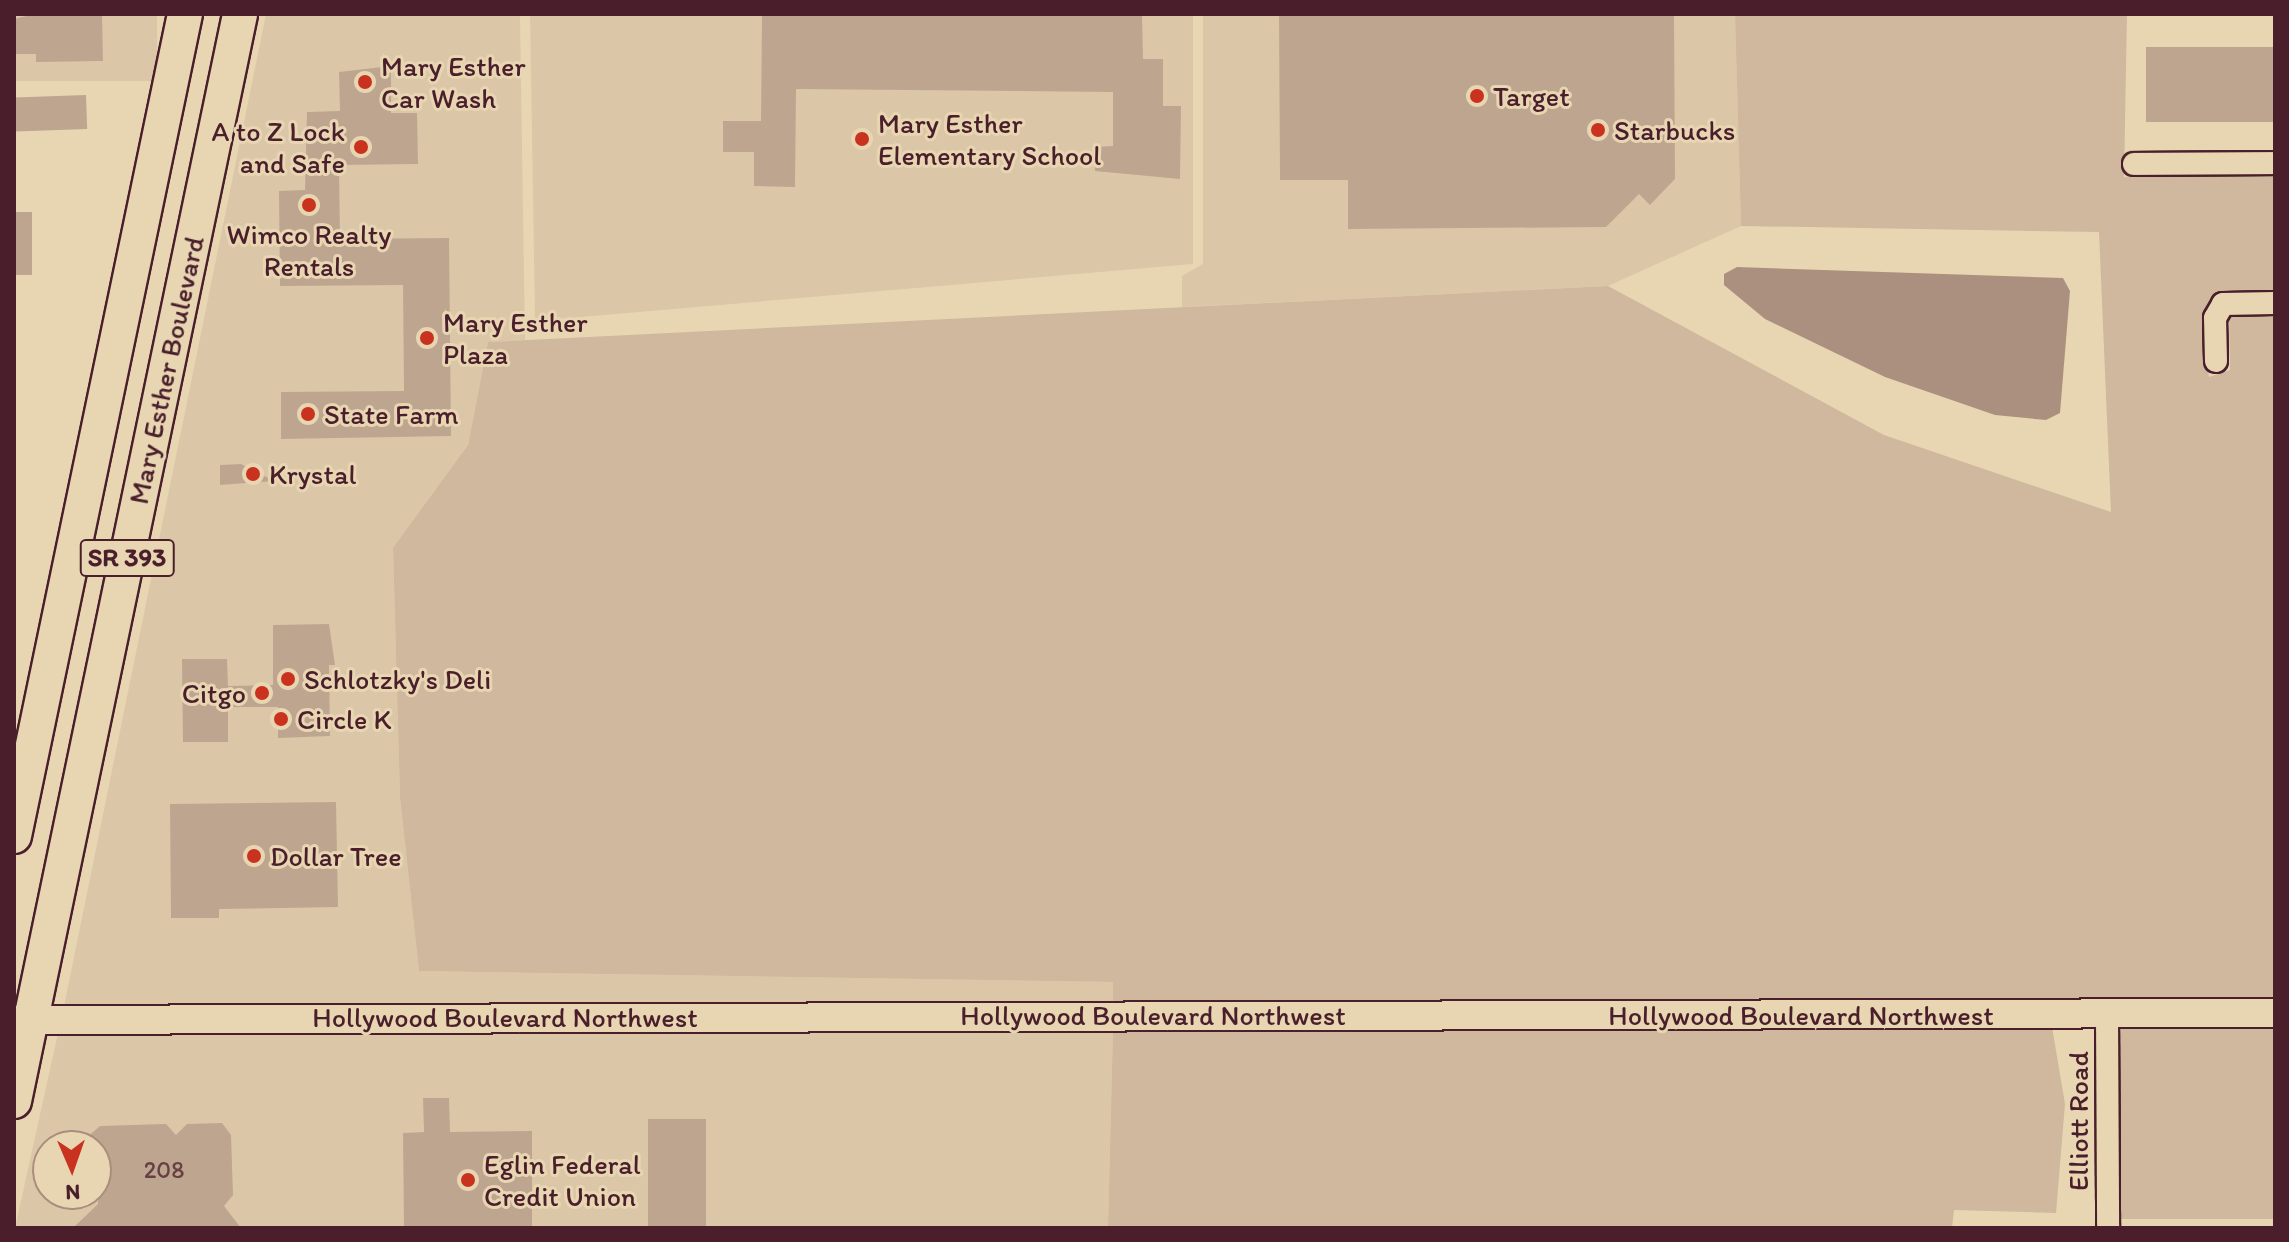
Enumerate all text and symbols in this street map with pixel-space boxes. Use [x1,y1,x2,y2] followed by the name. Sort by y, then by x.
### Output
[381,49,526,115] place label: Mary Esther Car Wash
[356,73,374,91] marker: Mary Esther Car Wash
[1493,79,1570,113] place label: Target
[1468,87,1486,105] marker: Target
[878,106,1101,172] place label: Mary Esther Elementary School
[1614,113,1735,147] place label: Starbucks
[211,114,345,180] place label: A to Z Lock and Safe
[1589,121,1607,139] marker: Starbucks
[853,130,871,148] marker: Mary Esther Elementary School
[352,138,370,156] marker: A to Z Lock and Safe
[300,196,318,214] marker: Wimco Realty Rentals
[227,217,391,283] place label: Wimco Realty Rentals
[121,232,211,508] street label: Mary Esther Boulevard
[443,305,588,371] place label: Mary Esther Plaza
[418,329,436,347] marker: Mary Esther Plaza
[324,397,457,431] place label: State Farm
[299,405,317,423] marker: State Farm
[269,457,356,491] place label: Krystal
[244,465,262,483] marker: Krystal
[79,536,175,580] road number: SR 393
[304,662,491,696] place label: Schlotzky's Deli
[279,670,297,688] marker: Schlotzky's Deli
[182,676,246,710] place label: Citgo
[253,684,271,702] marker: Citgo
[297,702,391,736] place label: Circle K
[272,710,290,728] marker: Circle K
[270,839,401,873] place label: Dollar Tree
[245,847,263,865] marker: Dollar Tree
[960,998,1346,1032] street label: Hollywood Boulevard Northwest
[1608,998,1994,1032] street label: Hollywood Boulevard Northwest
[312,1000,698,1034] street label: Hollywood Boulevard Northwest
[2061,1051,2095,1191] street label: Elliott Road
[32,1130,112,1210] north arrow
[484,1147,640,1213] place label: Eglin Federal Credit Union
[144,1156,184,1184] house number: 208
[459,1171,477,1189] marker: Eglin Federal Credit Union
[65,1179,81,1206] text: N

